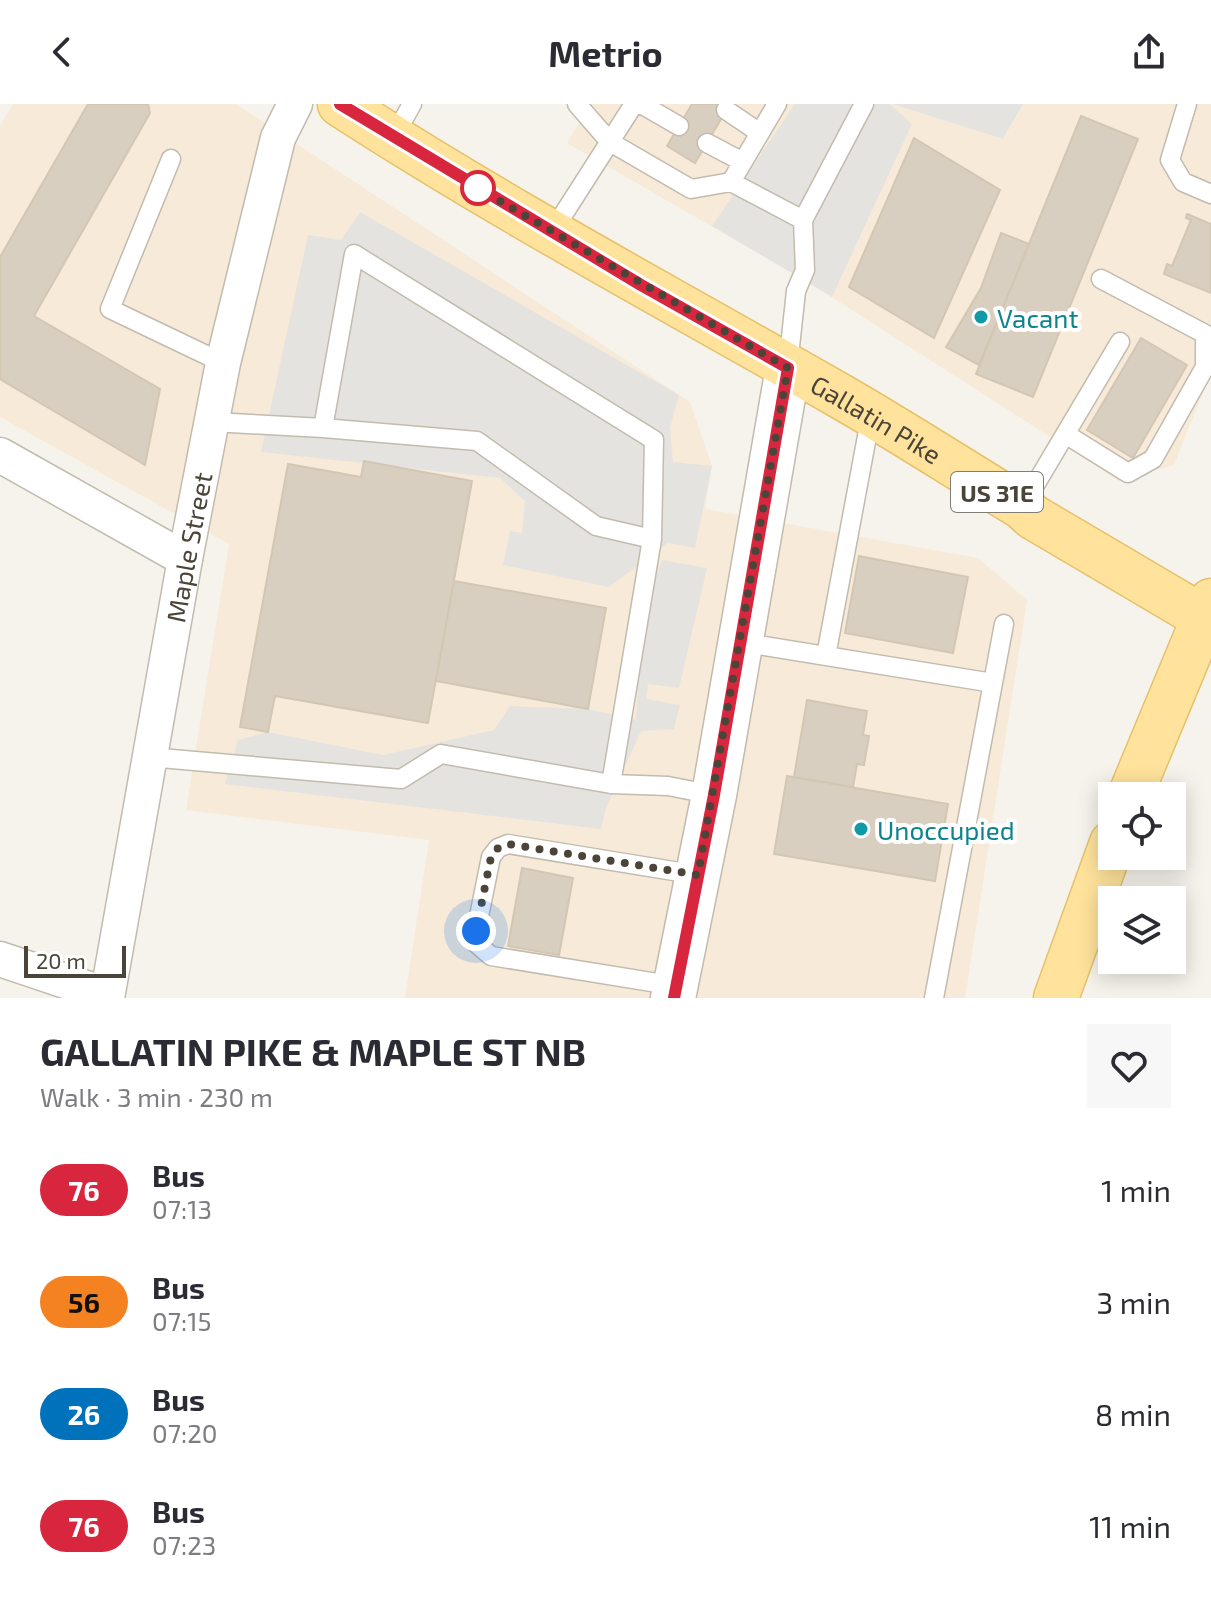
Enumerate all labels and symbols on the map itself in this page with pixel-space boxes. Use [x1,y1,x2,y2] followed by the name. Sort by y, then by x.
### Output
[461,171,495,205] unlabelled marker
[997,302,1078,333] place label: Vacant
[972,308,990,326] marker: Vacant
[806,368,948,469] street label: Gallatin Pike
[159,469,217,625] street label: Maple Street
[951,472,1043,512] road number: US 31E
[877,814,1015,845] place label: Unoccupied
[852,820,870,838] marker: Unoccupied
[456,911,496,951] your location
[24,942,126,978] scale bar

